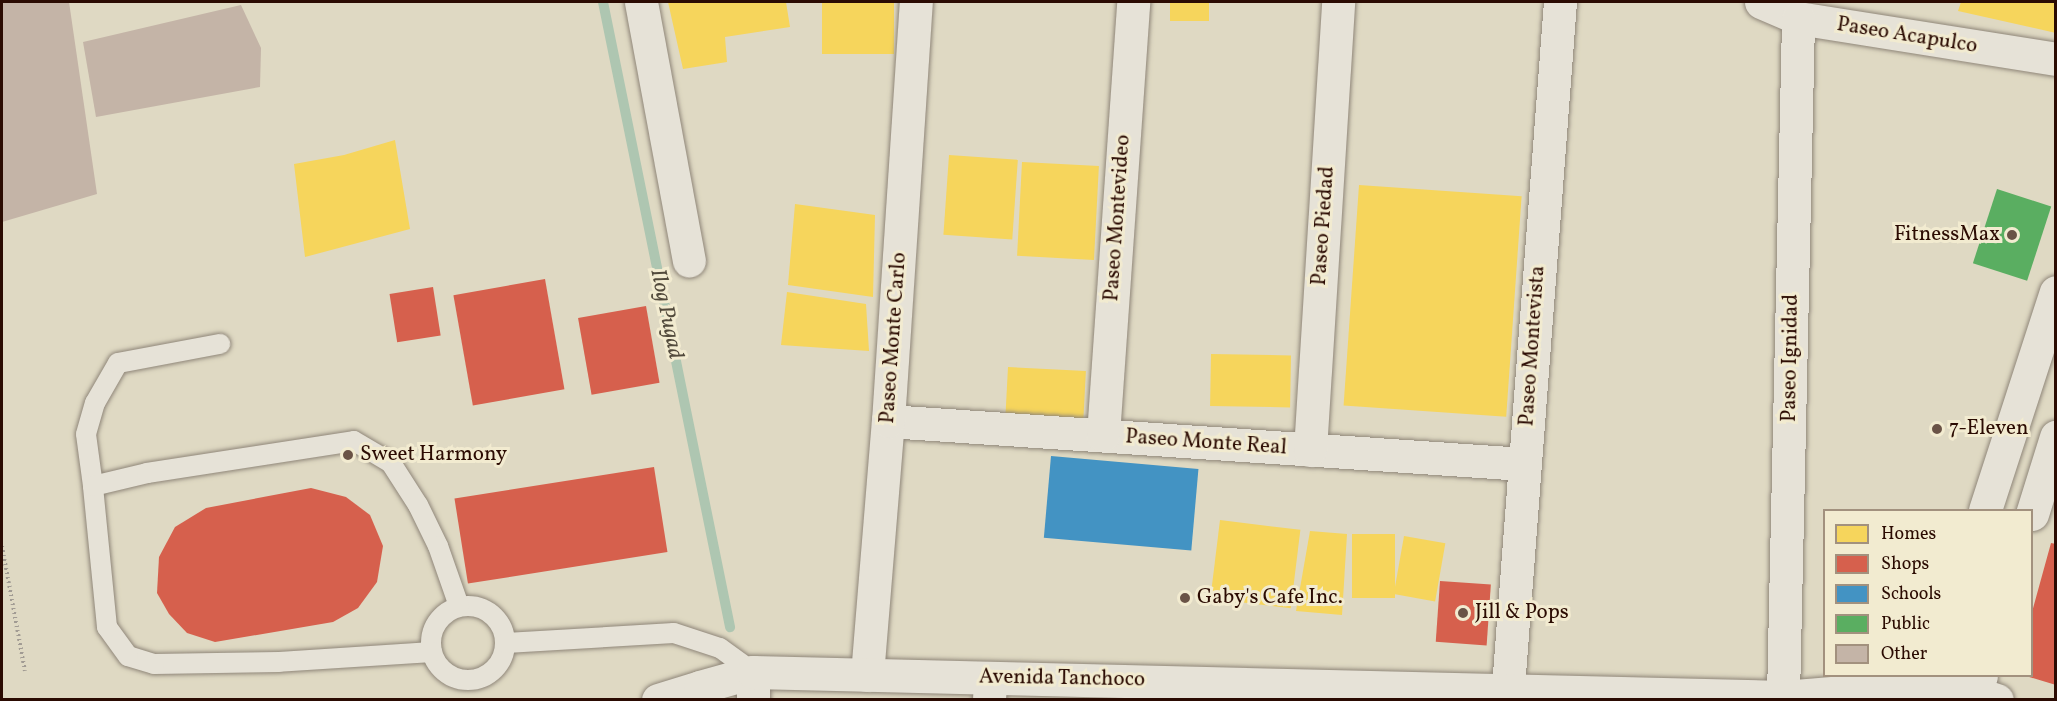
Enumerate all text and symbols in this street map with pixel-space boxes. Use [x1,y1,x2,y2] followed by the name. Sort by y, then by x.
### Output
[1835,12,1979,60] street label: Paseo Acapulco
[1100,134,1136,302] street label: Paseo Montevideo
[1307,165,1341,287] street label: Paseo Piedad
[1894,222,2000,248] place label: FitnessMax
[2005,228,2019,242] marker: FitnessMax
[875,252,913,424] street label: Paseo Monte Carlo
[1515,265,1551,427] street label: Paseo Montevista
[644,267,688,361] water label: Ilog Pugad
[1777,294,1805,422] street label: Paseo Ignidad
[1949,416,2029,442] place label: 7-Eleven
[1930,422,1944,436] marker: 7-Eleven
[1124,425,1288,461] street label: Paseo Monte Real
[360,442,507,468] place label: Sweet Harmony
[341,448,355,462] marker: Sweet Harmony
[1823,509,2033,677] legend
[1881,522,1936,547] text: Homes
[1881,552,1929,577] text: Shops
[1881,582,1941,607] text: Schools
[1197,585,1343,611] place label: Gaby's Cafe Inc.
[1178,591,1192,605] marker: Gaby's Cafe Inc.
[1475,600,1569,626] place label: Jill & Pops
[1456,606,1470,620] marker: Jill & Pops
[1881,612,1930,637] text: Public
[1881,642,1927,667] text: Other
[978,665,1146,693] street label: Avenida Tanchoco

